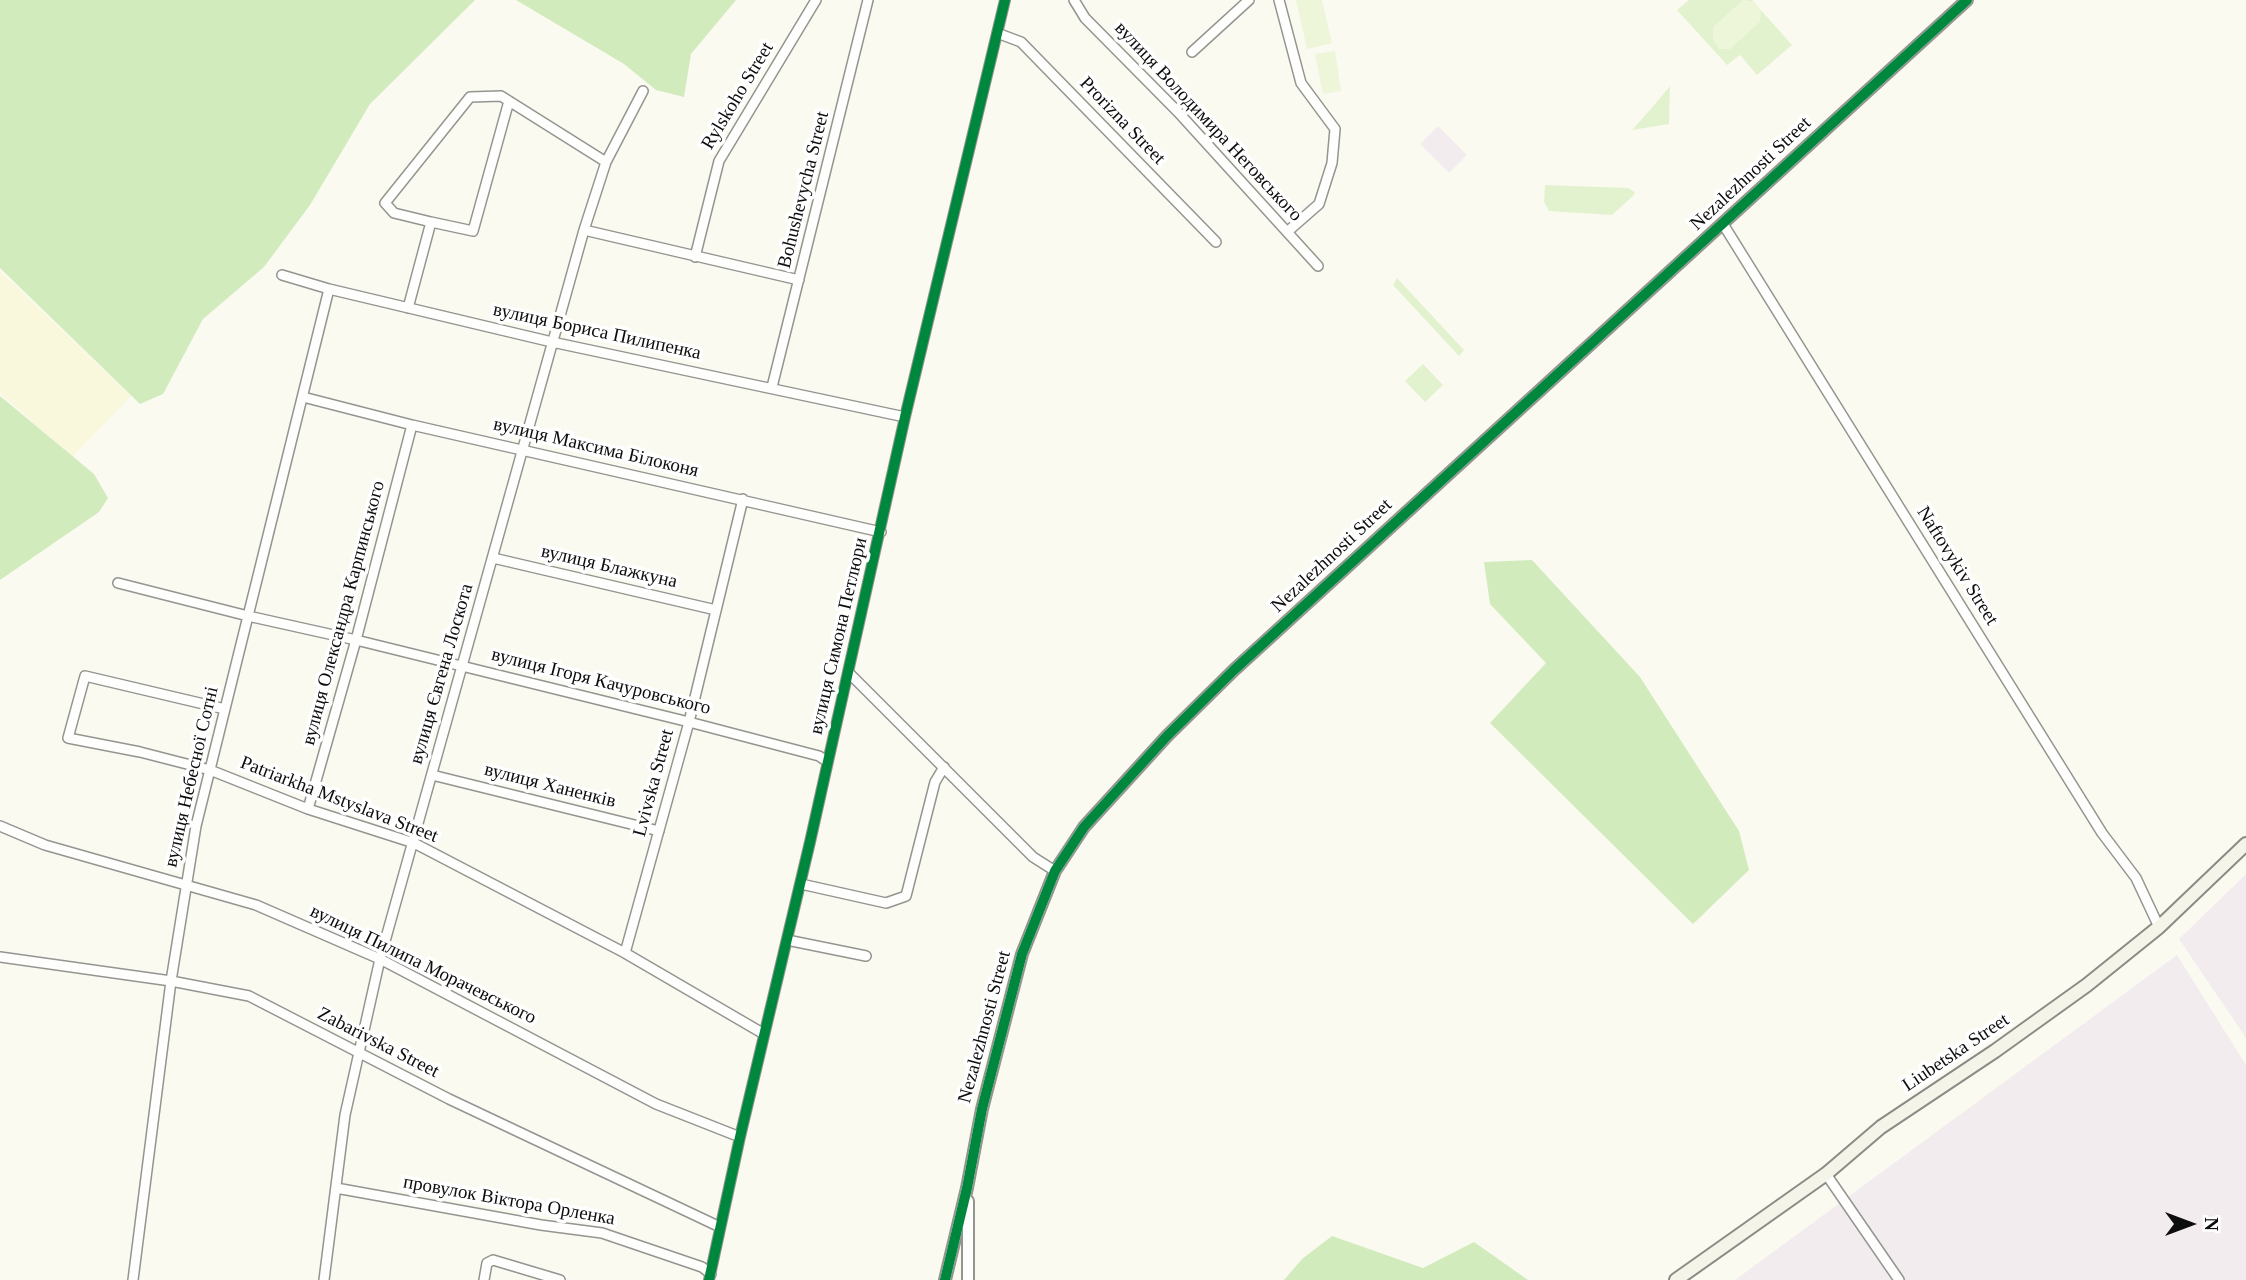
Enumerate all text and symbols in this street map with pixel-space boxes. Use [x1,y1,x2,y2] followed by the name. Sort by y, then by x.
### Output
[1109,17,1307,227] street label: вулиця Володимира Неговського
[697,38,779,154] street label: Rylskoho Street
[1074,72,1170,170] street label: Prorizna Street
[773,109,835,271] street label: Bohushevycha Street
[1686,112,1816,236] street label: Nezalezhnosti Street
[491,299,703,365] street label: вулиця Бориса Пилипенка
[491,413,701,483] street label: вулиця Максима Білоконя
[298,478,390,748] street label: вулиця Олександра Карпинського
[1267,494,1397,618] street label: Nezalezhnosti Street
[1911,502,2003,630] street label: Naftovykiv Street
[805,535,873,737] street label: вулиця Симона Петлюри
[539,540,679,594] street label: вулиця Блажкуна
[405,581,479,767] street label: вулиця Євгена Лоскота
[489,644,713,720] street label: вулиця Ігоря Качуровського
[160,685,224,869] street label: вулиця Небесної Сотні
[629,727,679,839] street label: Lvivska Street
[237,752,441,848] street label: Patriarkha Mstyslava Street
[482,759,618,813] street label: вулиця Ханенків
[306,900,540,1030] street label: вулиця Пилипа Морачевського
[954,948,1016,1106] street label: Nezalezhnosti Street
[313,1003,443,1083] street label: Zabarivska Street
[1898,1009,2014,1097] street label: Liubetska Street
[401,1171,617,1231] street label: провулок Віктора Орленка
[2155,1189,2225,1259] north arrow
[2201,1217,2222,1231] text: N

